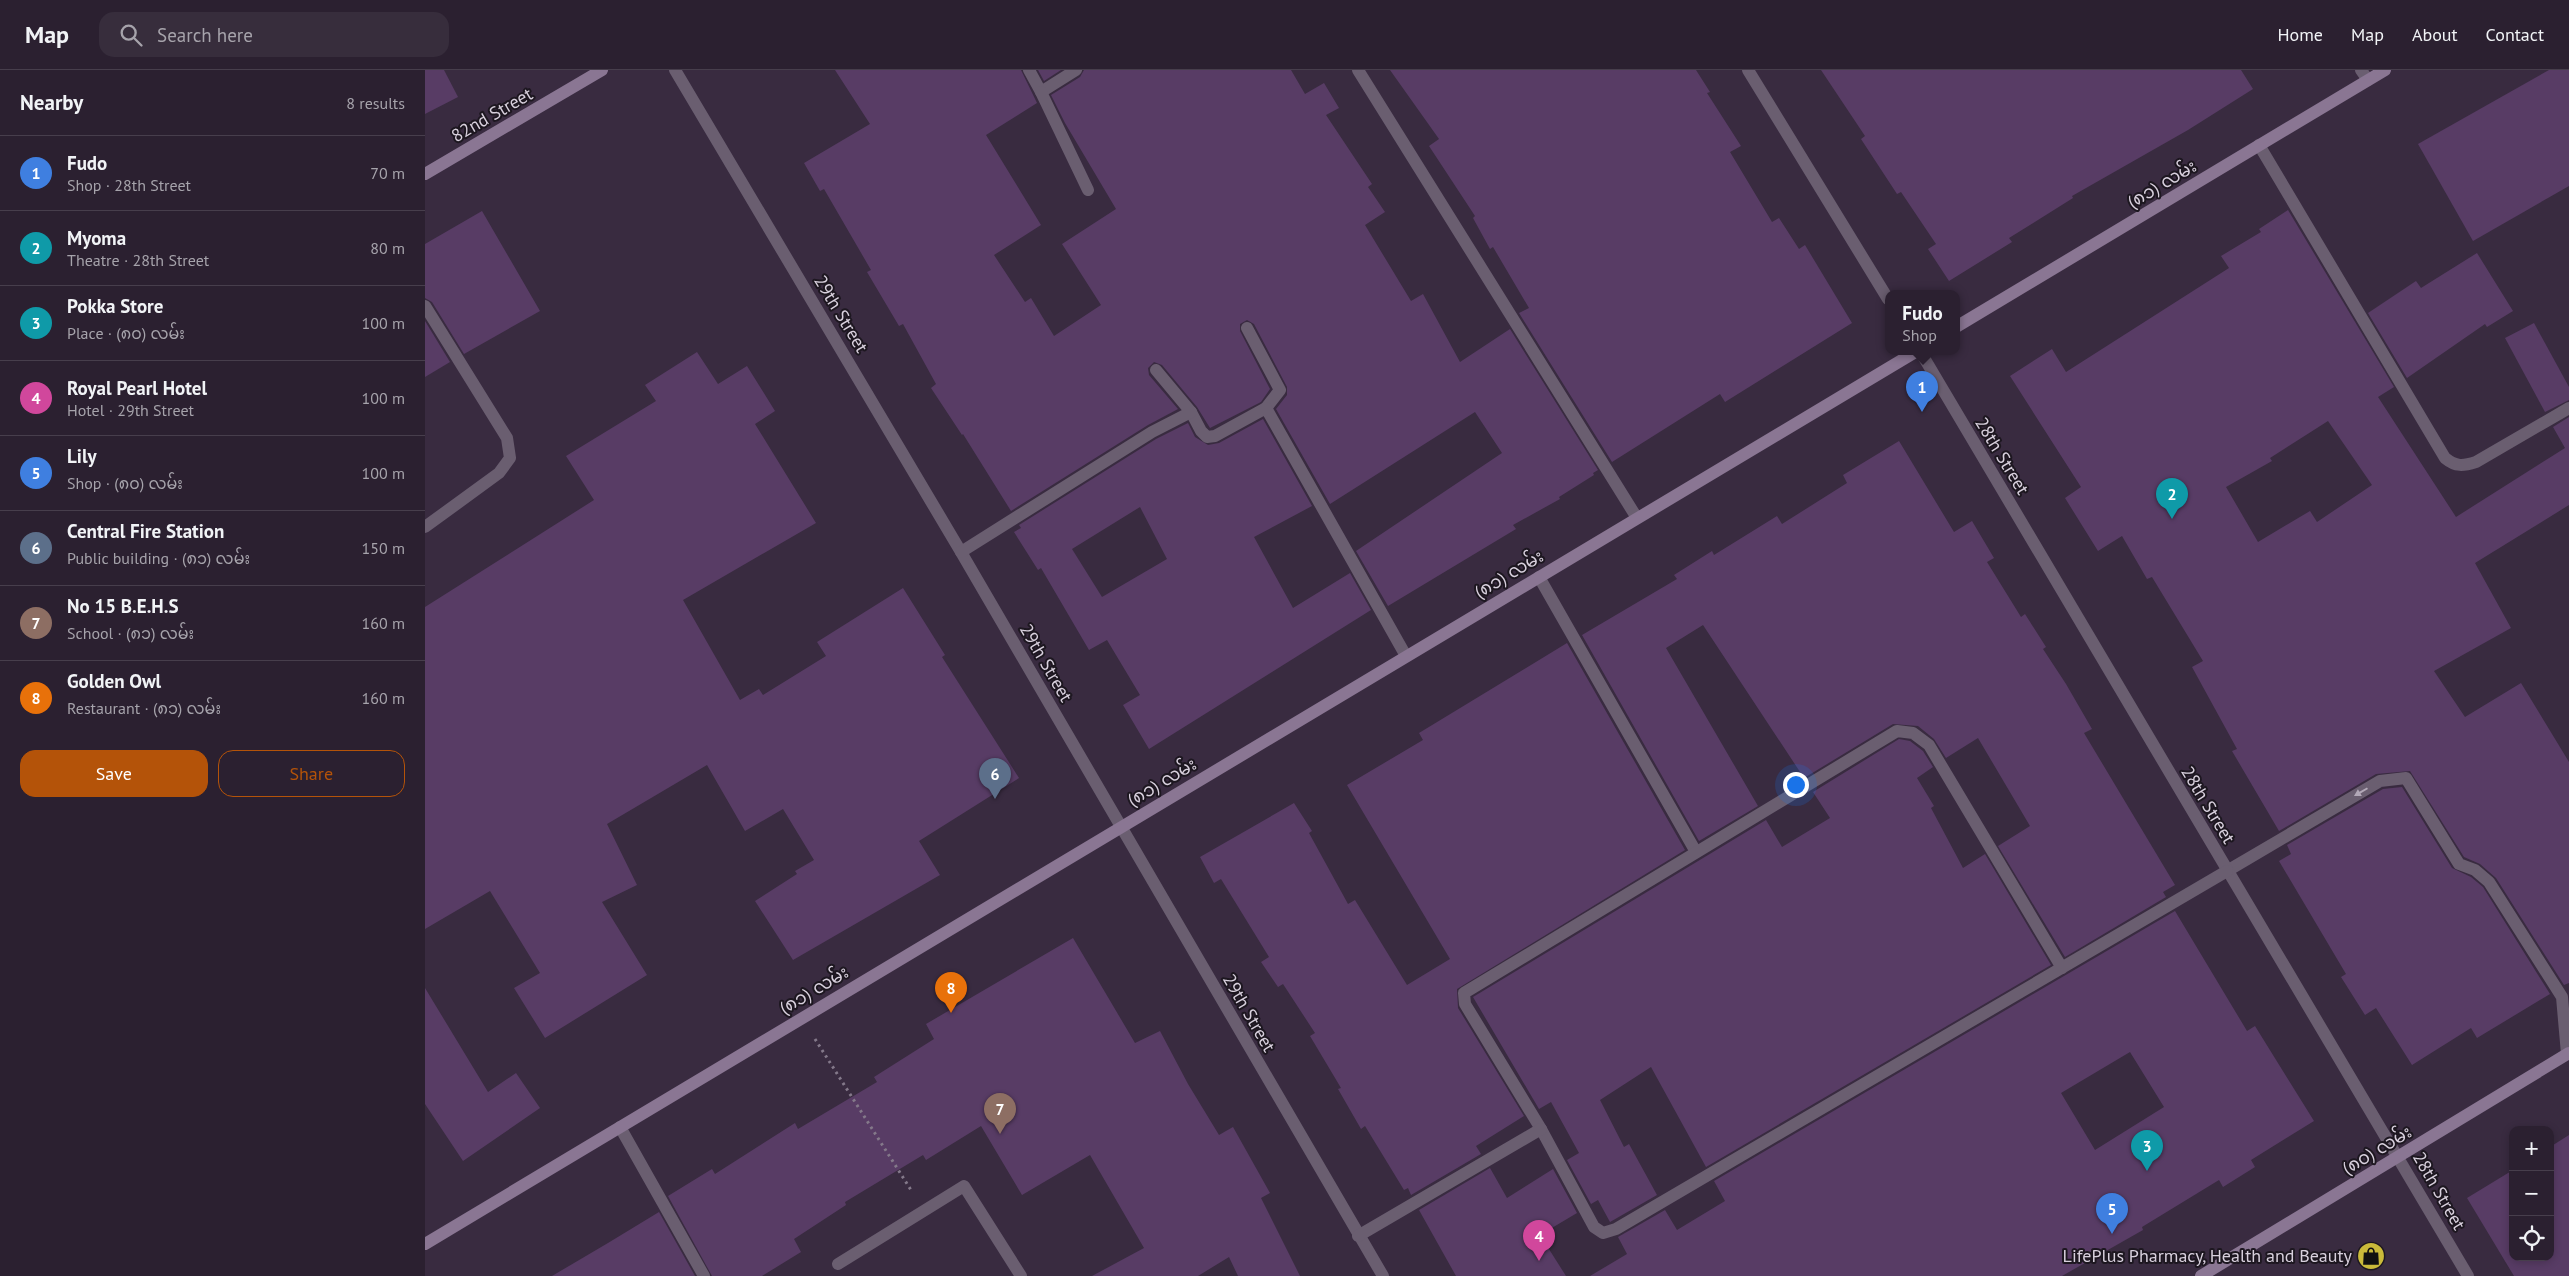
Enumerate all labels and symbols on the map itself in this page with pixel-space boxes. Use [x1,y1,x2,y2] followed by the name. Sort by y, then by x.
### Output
[447,82,536,147] street label: 82nd Street
[2123,153,2200,213] street label: (၈၁) လမ်း
[809,271,874,357] street label: 29th Street
[1906,371,1938,412] pin: 1
[1970,413,2035,499] street label: 28th Street
[2156,478,2188,519] pin: 2
[1470,543,1547,603] street label: (၈၁) လမ်း
[1015,620,1078,706] street label: 29th Street
[1123,751,1200,811] street label: (၈၁) လမ်း
[979,758,1011,799] pin: 6
[2176,762,2241,848] street label: 28th Street
[1783,772,1809,798] your location
[2354,788,2367,797] one-way arrow
[775,959,852,1019] street label: (၈၁) လမ်း
[1218,970,1281,1056] street label: 29th Street
[935,972,967,1013] pin: 8
[984,1093,1016,1134] pin: 7
[2337,1119,2416,1179] street label: (၈၀) လမ်း
[2131,1130,2163,1171] pin: 3
[2408,1148,2471,1234] street label: 28th Street
[2096,1193,2128,1234] pin: 5
[1523,1220,1555,1261] pin: 4
[2356,1241,2386,1271] shop icon: LifePlus Pharmacy, Health and Beauty
[2063,1244,2353,1267] place label: LifePlus Pharmacy, Health and Beauty

